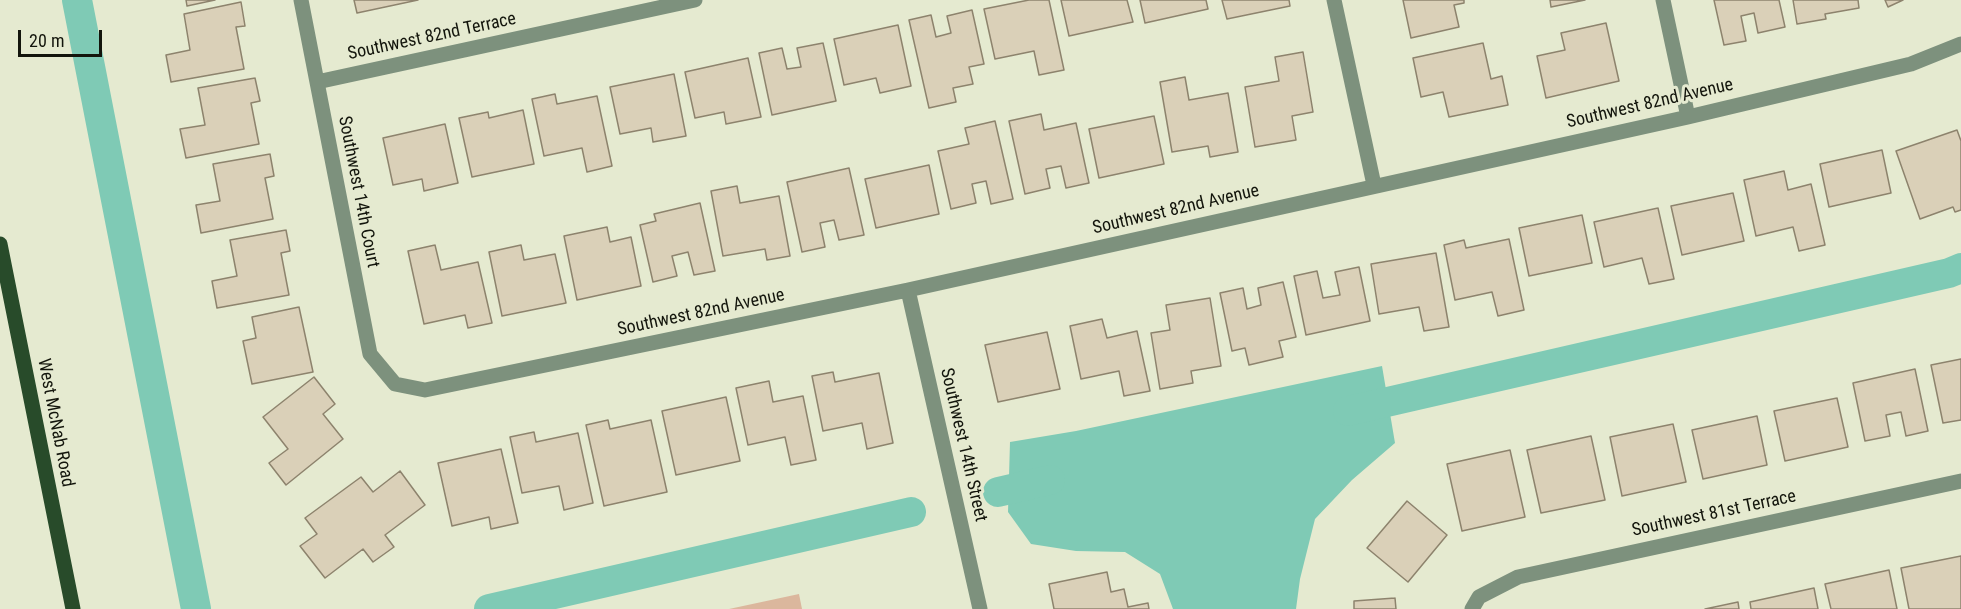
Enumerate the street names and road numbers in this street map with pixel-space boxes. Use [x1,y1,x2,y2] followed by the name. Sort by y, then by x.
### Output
[346,9,518,65] street label: Southwest 82nd Terrace
[1565,74,1735,134] street label: Southwest 82nd Avenue
[333,114,383,270] street label: Southwest 14th Court
[1091,180,1261,240] street label: Southwest 82nd Avenue
[615,285,787,341] street label: Southwest 82nd Avenue
[32,357,78,489] street label: West McNab Road
[935,366,991,524] street label: Southwest 14th Street
[1630,486,1798,542] street label: Southwest 81st Terrace

